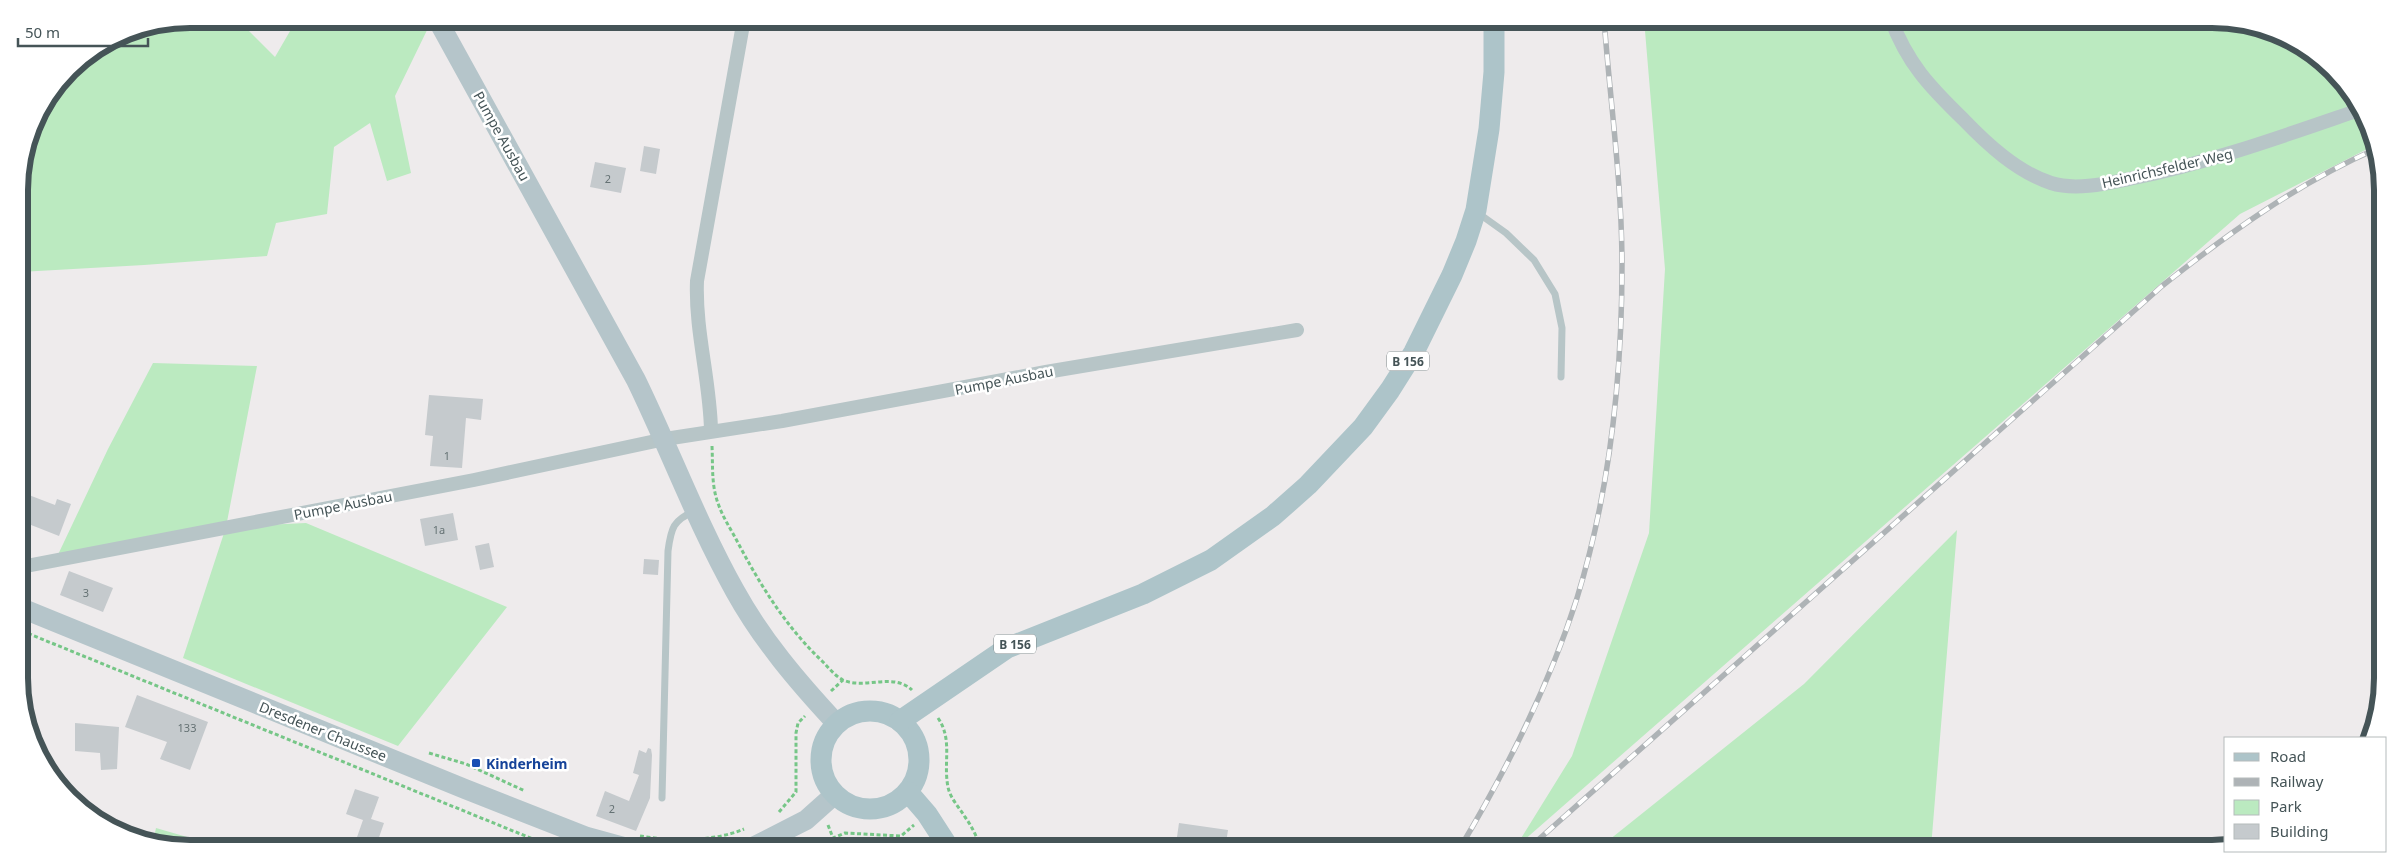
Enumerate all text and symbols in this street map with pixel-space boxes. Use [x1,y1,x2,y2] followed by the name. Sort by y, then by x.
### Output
[18,15,148,47] scale bar
[25,22,60,42] text: 50 m
[470,88,534,184] street label: Pumpe Ausbau
[2100,144,2234,192] street label: Heinrichsfelder Weg
[605,171,611,186] house number: 2
[1387,352,1429,371] road number: B 156
[953,361,1055,399] street label: Pumpe Ausbau
[444,448,450,463] house number: 1
[292,486,394,524] street label: Pumpe Ausbau
[433,522,445,537] house number: 1a
[83,585,89,600] house number: 3
[994,634,1036,654] road number: B 156
[256,697,390,765] street label: Dresdener Chaussee
[178,720,196,735] house number: 133
[2224,737,2387,852] legend
[2270,746,2306,766] text: Road
[486,754,567,773] place label: Kinderheim
[470,757,482,769] marker: Kinderheim
[2270,771,2324,791] text: Railway
[2270,796,2302,816] text: Park
[609,801,615,816] house number: 2
[2270,821,2328,841] text: Building

